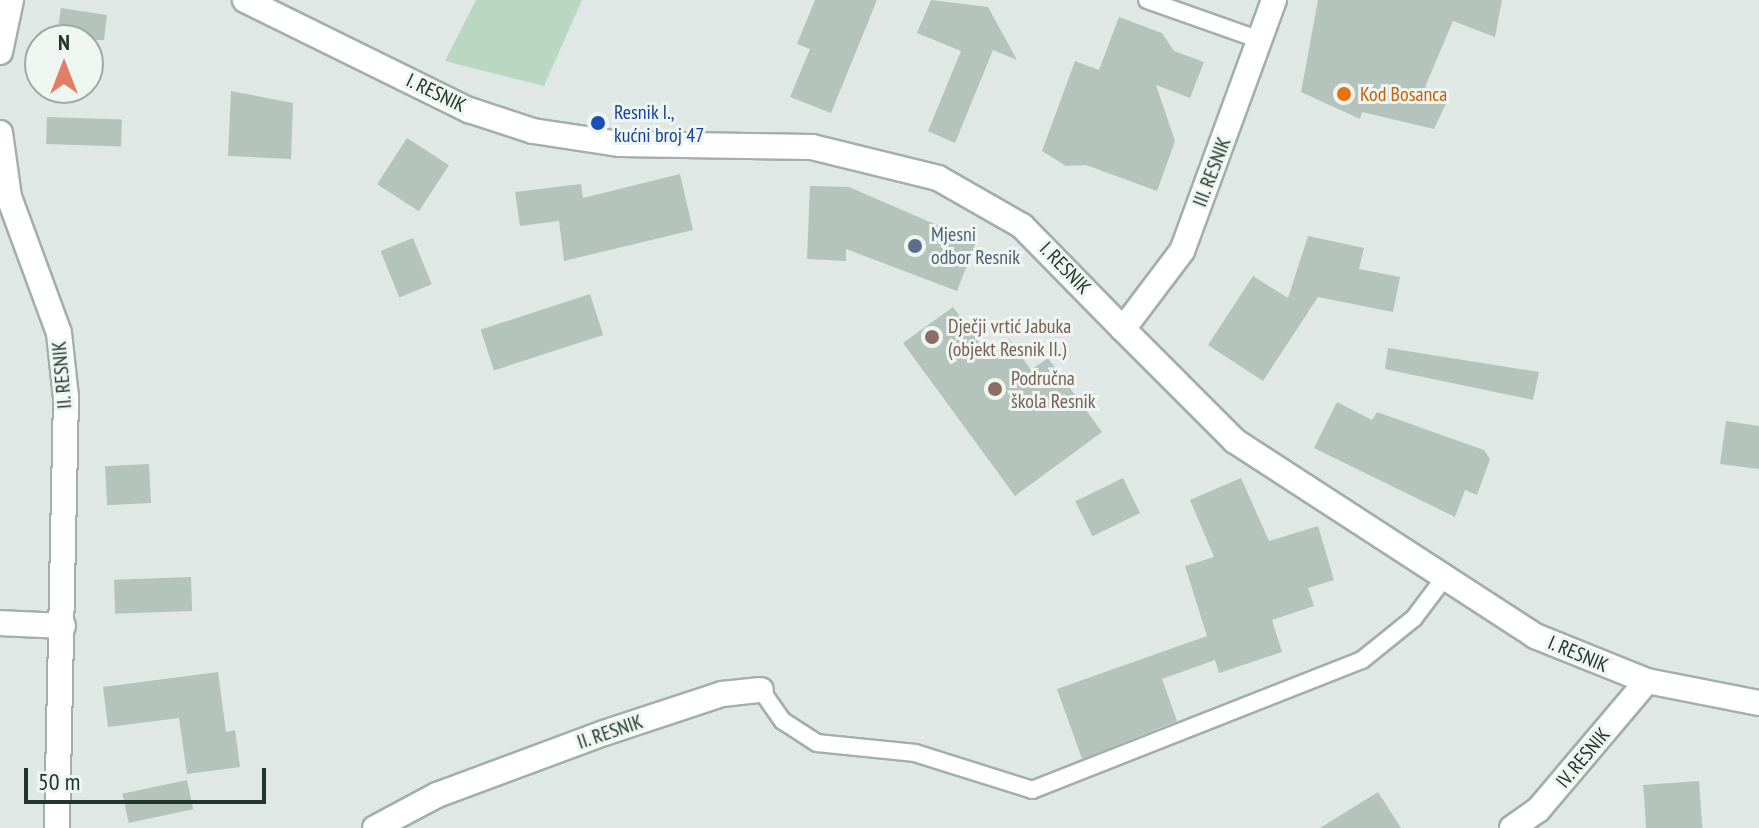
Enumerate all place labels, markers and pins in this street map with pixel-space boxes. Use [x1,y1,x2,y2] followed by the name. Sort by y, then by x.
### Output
[1360,82,1447,106] place label: Kod Bosanca
[1335,85,1353,103] marker: Kod Bosanca
[614,100,704,147] place label: Resnik I., kućni broj 47
[589,114,607,132] marker: Resnik I., kućni broj 47
[931,222,1020,269] place label: Mjesni odbor Resnik
[906,237,924,255] marker: Mjesni odbor Resnik
[948,314,1072,361] place label: Dječji vrtić Jabuka (objekt Resnik II.)
[923,328,941,346] marker: Dječji vrtić Jabuka (objekt Resnik II.)
[1011,366,1096,413] place label: Područna škola Resnik
[986,380,1004,398] marker: Područna škola Resnik

